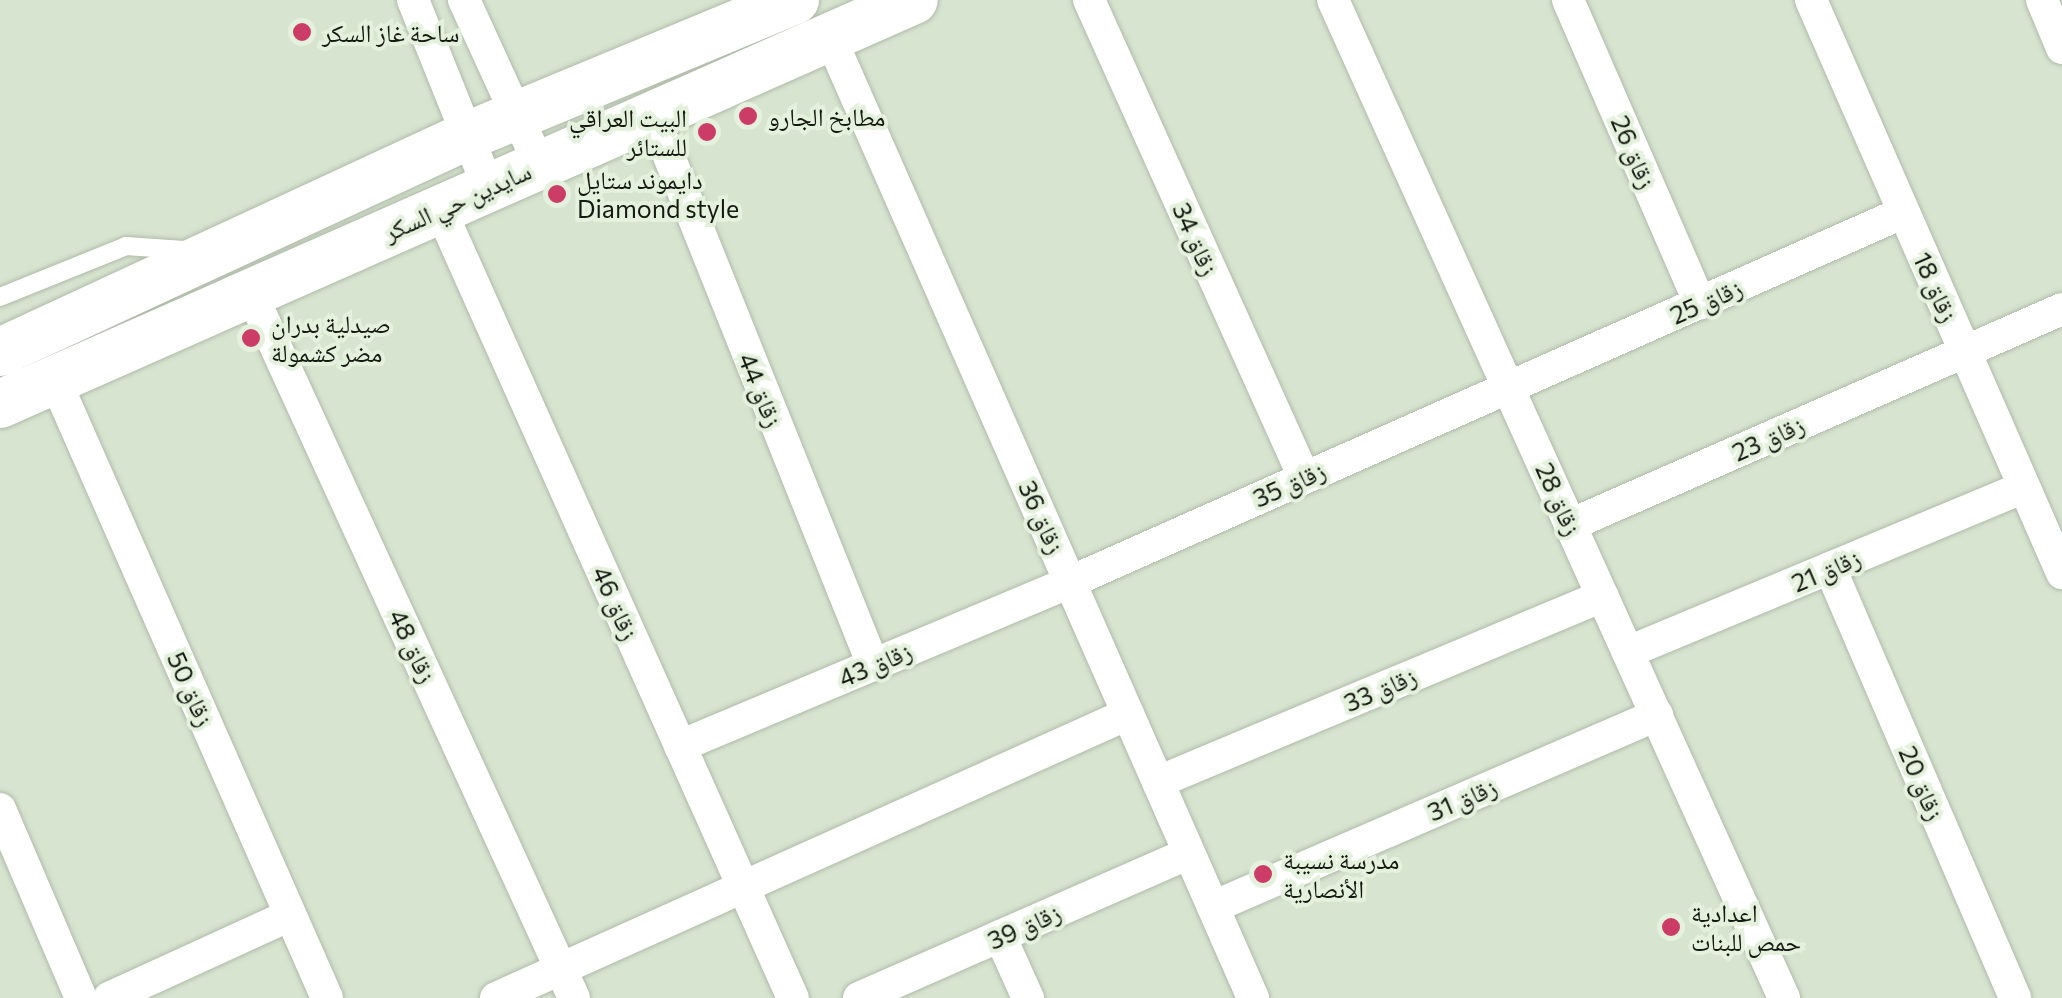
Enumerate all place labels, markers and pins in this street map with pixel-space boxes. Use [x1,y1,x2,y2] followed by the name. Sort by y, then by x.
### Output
[322,17,460,47] place label: ساحة غاز السكر
[291,21,313,43] marker: ساحة غاز السكر
[768,101,885,131] place label: مطابخ الجارو
[569,103,687,162] place label: البيت العراقي للستائر
[737,105,759,127] marker: مطابخ الجارو
[696,121,718,143] marker: البيت العراقي للستائر
[577,165,739,224] place label: دايموند ستايل Diamond style
[546,183,568,205] marker: دايموند ستايل Diamond style
[271,309,391,368] place label: صيدلية بدران مضر كشمولة
[240,327,262,349] marker: صيدلية بدران مضر كشمولة
[1283,845,1399,904] place label: مدرسة نسيبة الأنصارية
[1252,863,1274,885] marker: مدرسة نسيبة الأنصارية
[1691,898,1801,957] place label: اعدادية حمص للبنات
[1660,916,1682,938] marker: اعدادية حمص للبنات

